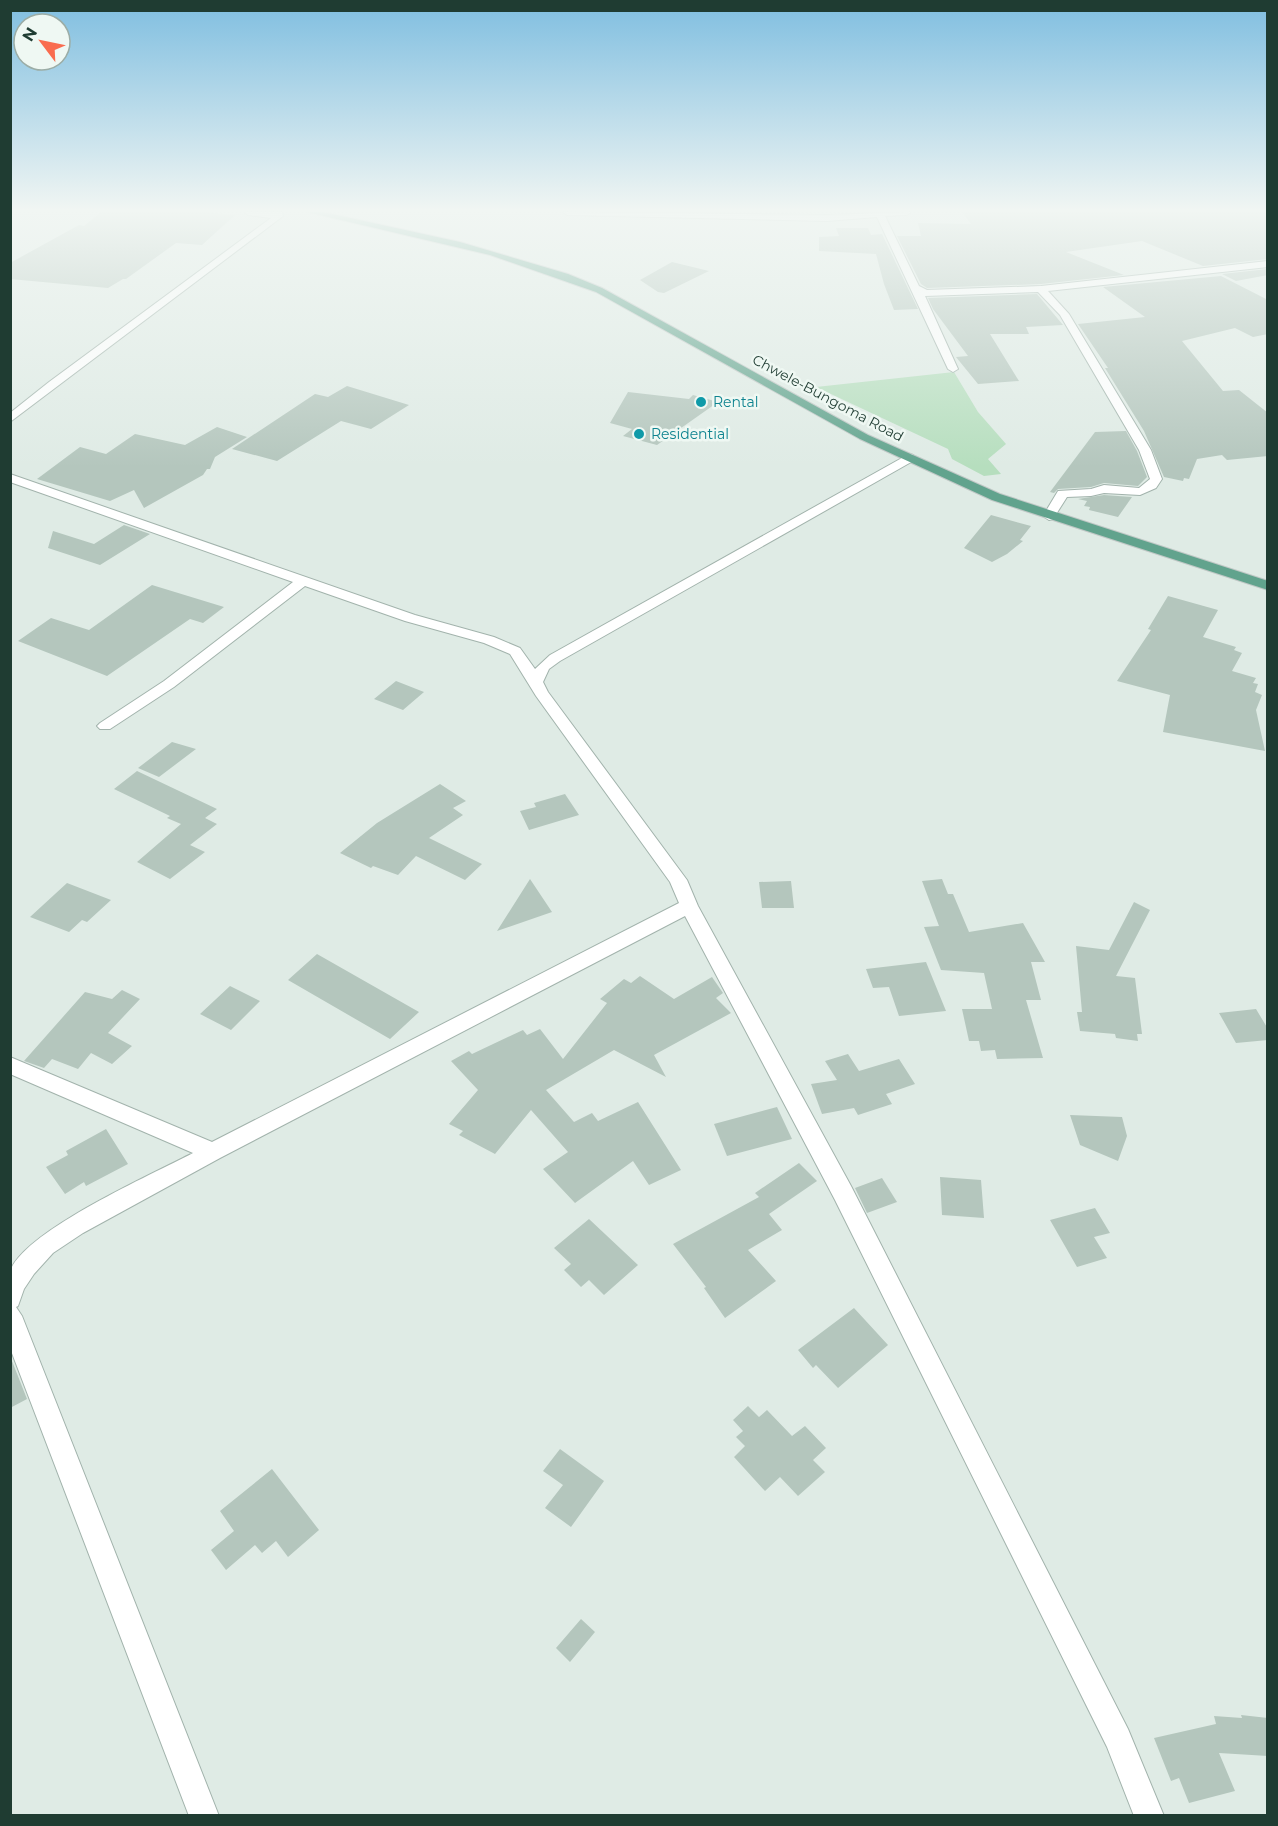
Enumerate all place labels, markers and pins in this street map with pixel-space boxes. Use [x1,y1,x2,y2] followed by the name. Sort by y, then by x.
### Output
[713,393,758,411] place label: Rental
[694,395,708,409] marker: Rental
[651,425,729,443] place label: Residential
[632,427,646,441] marker: Residential

